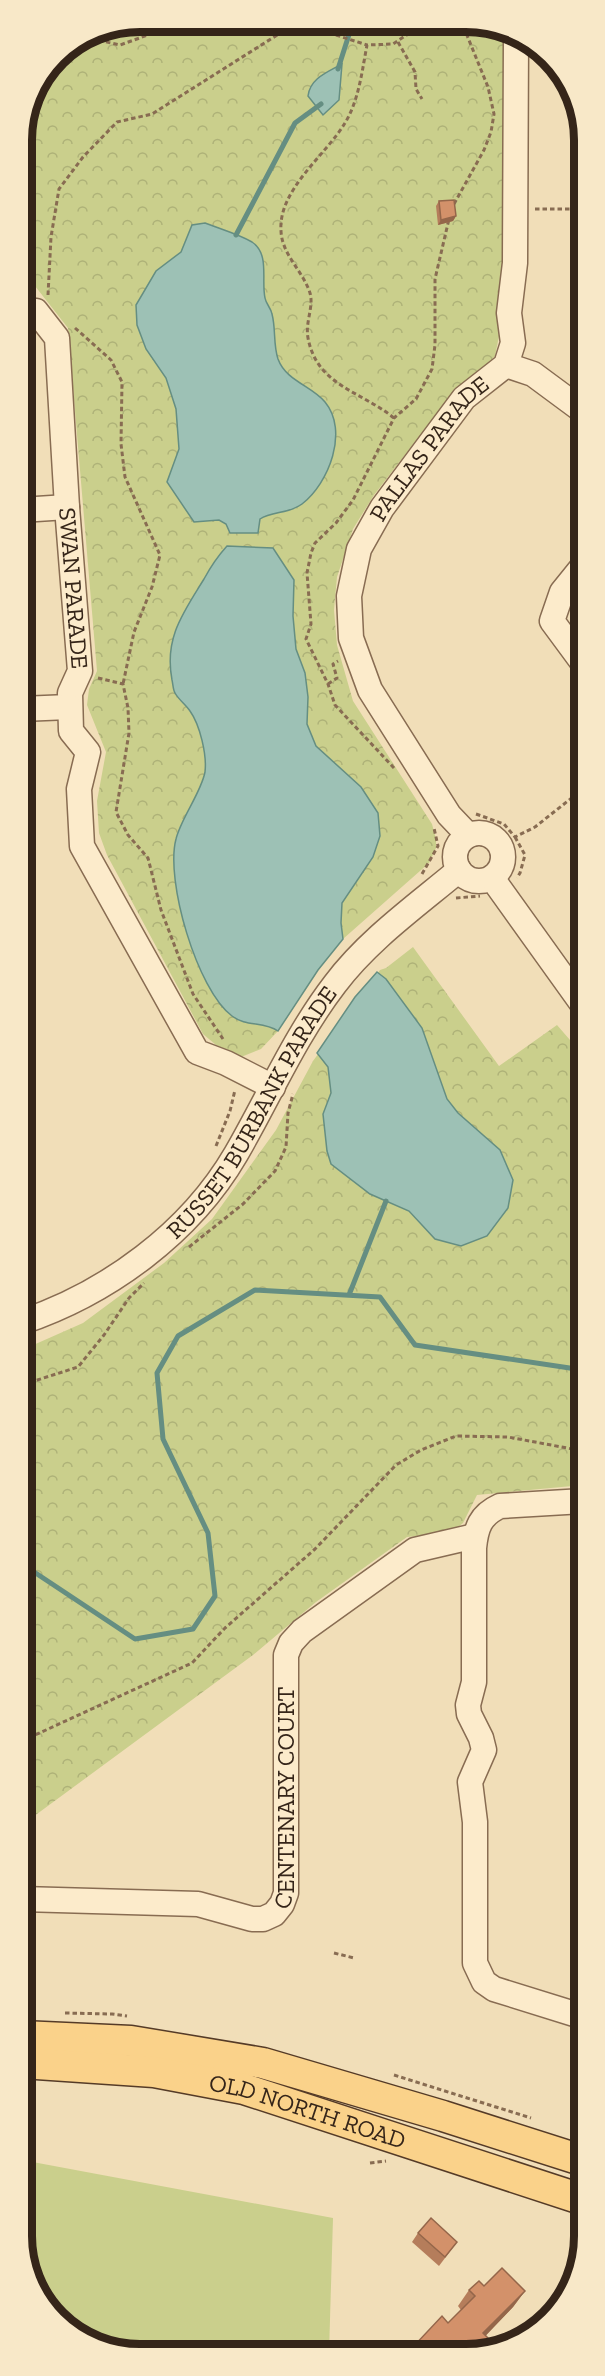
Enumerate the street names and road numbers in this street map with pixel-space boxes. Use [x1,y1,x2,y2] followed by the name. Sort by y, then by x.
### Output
[363,369,494,526] street label: PALLAS PARADE
[53,506,95,670] street label: SWAN PARADE
[160,980,343,1245] street label: RUSSET BURBANK PARADE
[266,1686,300,1913] street label: CENTENARY COURT
[207,2068,410,2155] street label: OLD NORTH ROAD

